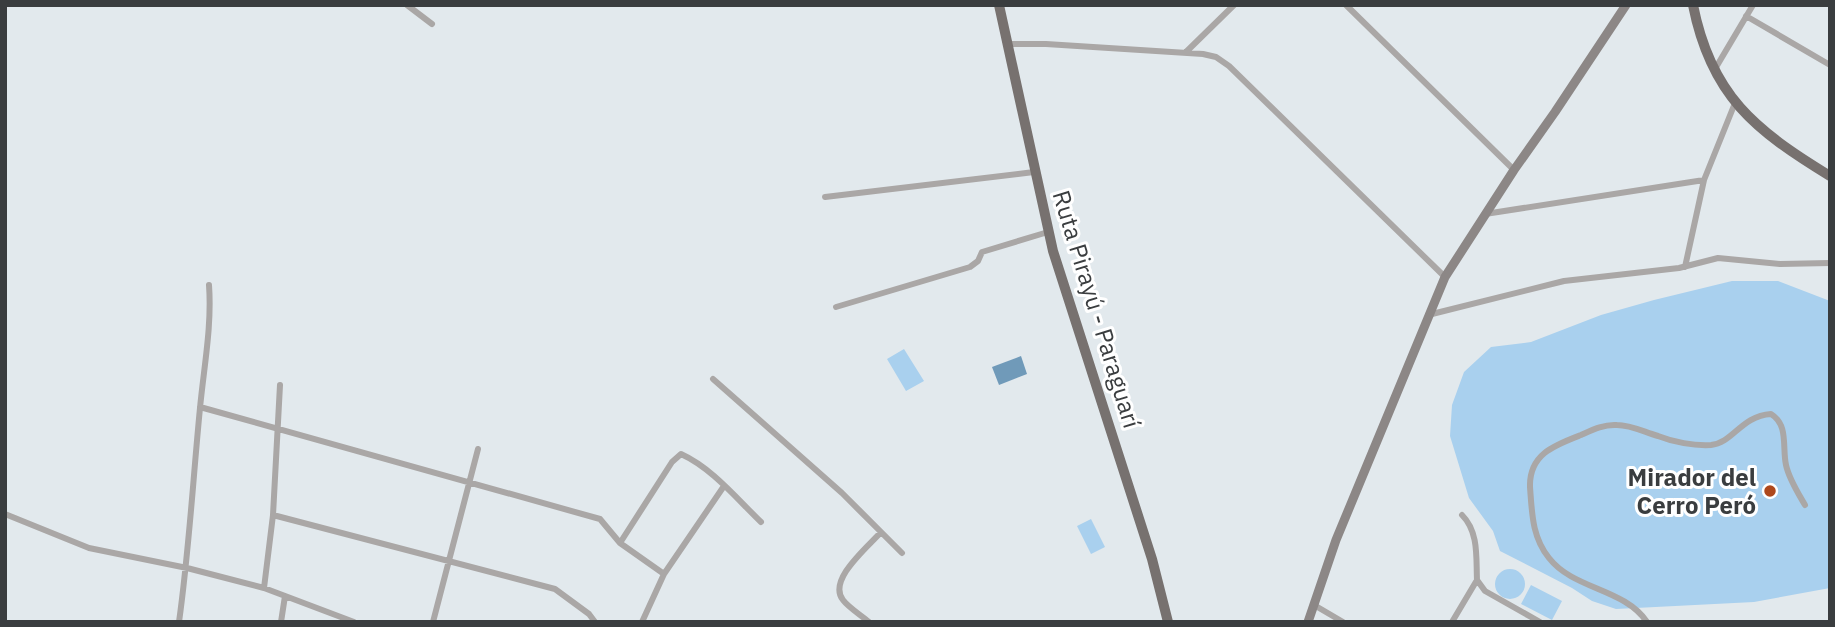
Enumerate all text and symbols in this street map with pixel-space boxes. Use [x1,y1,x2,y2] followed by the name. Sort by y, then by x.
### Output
[1046,186,1148,432] street label: Ruta Pirayú - Paraguarí
[1628,461,1756,521] place label: Mirador del Cerro Peró
[1762,483,1778,499] marker: Mirador del Cerro Peró

